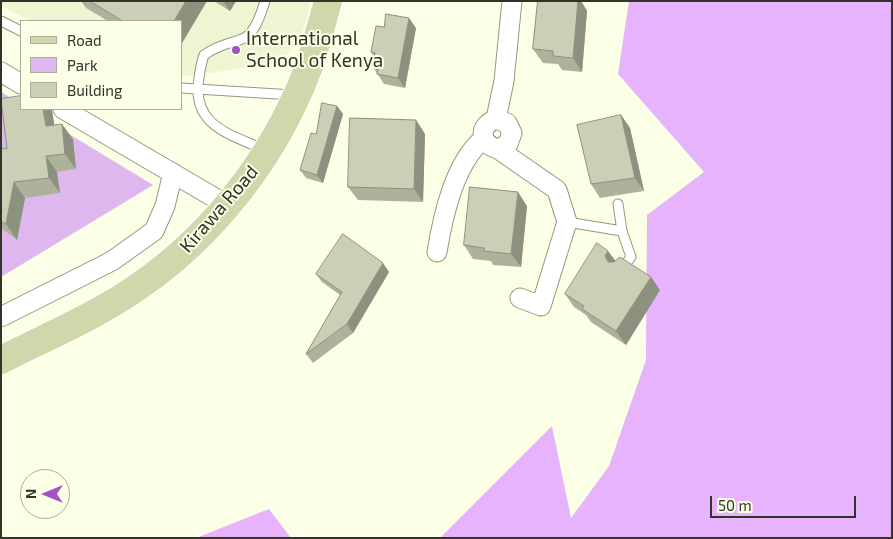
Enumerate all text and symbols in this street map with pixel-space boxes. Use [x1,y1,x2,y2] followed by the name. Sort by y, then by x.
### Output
[20,20,182,110] legend
[246,28,383,72] place label: International School of Kenya
[67,31,102,49] text: Road
[230,44,242,56] marker: International School of Kenya
[67,56,98,74] text: Park
[67,81,122,99] text: Building
[175,161,263,257] street label: Kirawa Road
[20,469,70,519] north arrow
[713,486,859,518] scale bar
[22,489,39,499] text: N
[718,496,752,514] text: 50 m

